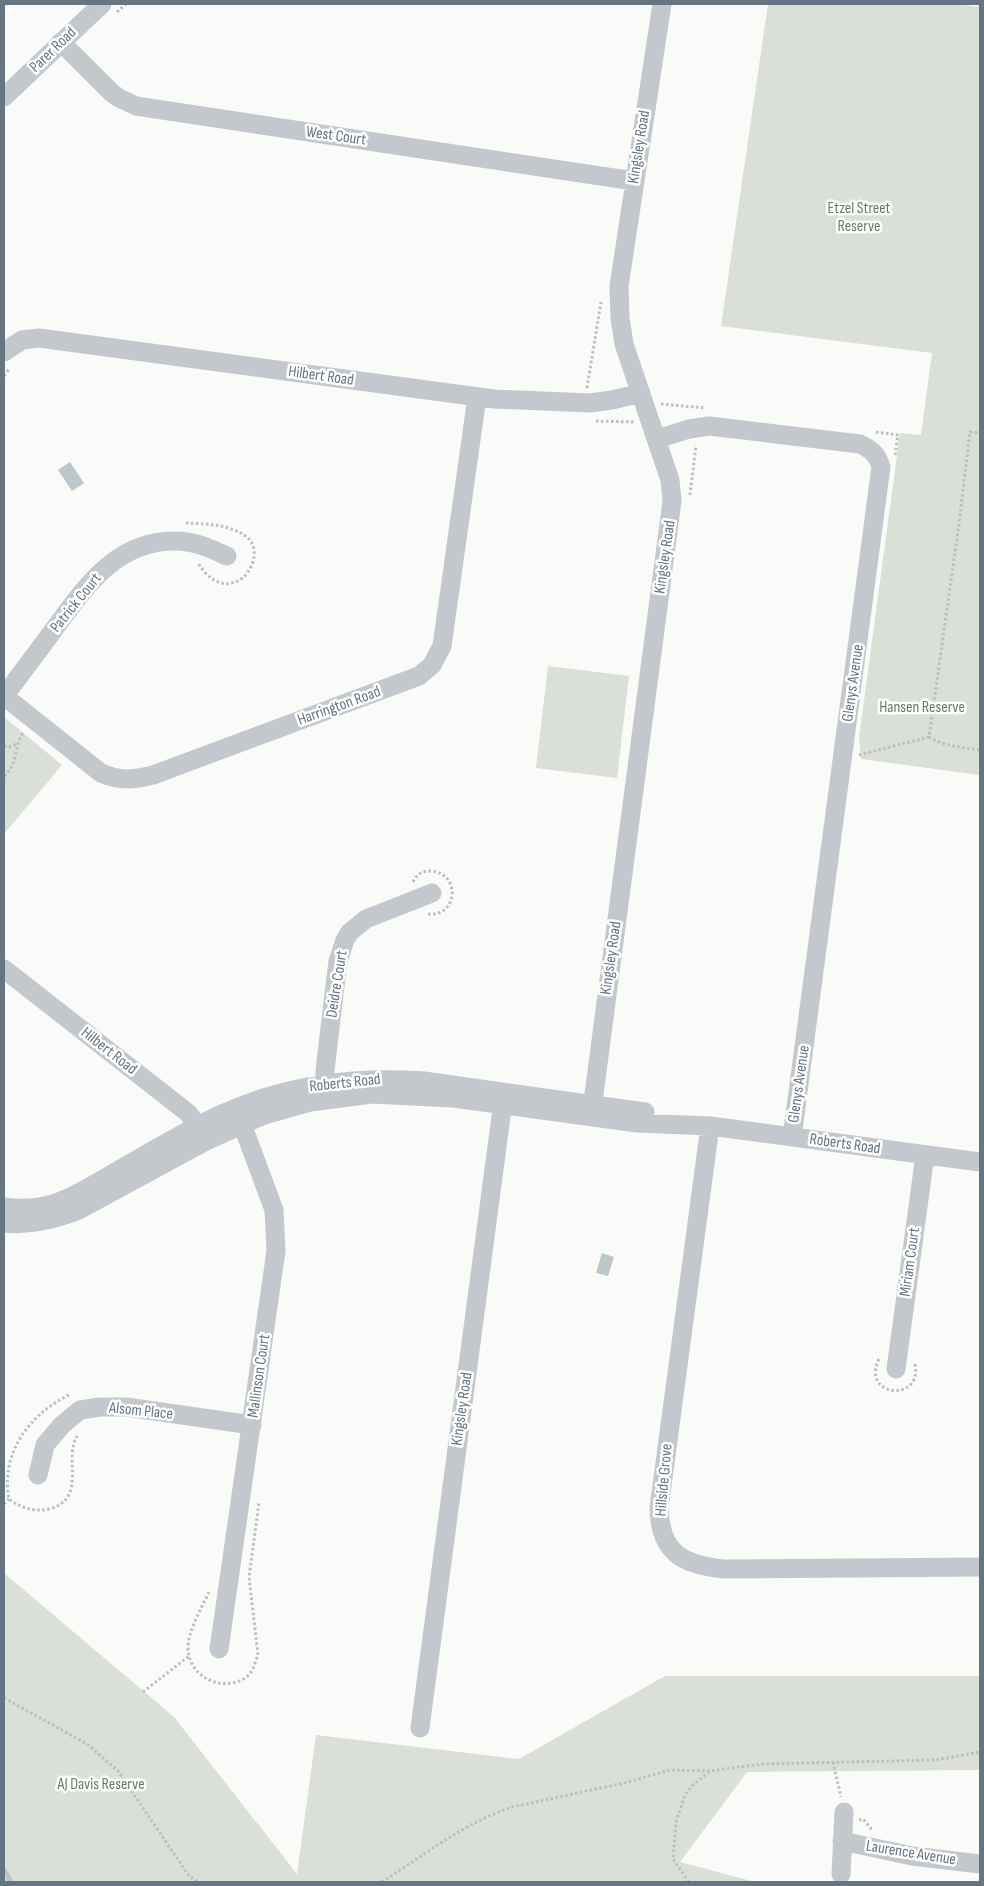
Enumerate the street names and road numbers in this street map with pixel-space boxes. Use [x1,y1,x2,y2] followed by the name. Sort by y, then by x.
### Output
[26,23,80,77] street label: Parer Road
[624,109,654,185] street label: Kingsley Road
[305,122,367,150] street label: West Court
[287,362,355,390] street label: Hilbert Road
[650,519,680,595] street label: Kingsley Road
[46,569,106,637] street label: Patrick Court
[838,643,868,723] street label: Glenys Avenue
[295,682,383,730] street label: Harrington Road
[596,920,626,996] street label: Kingsley Road
[322,949,352,1019] street label: Deidre Court
[77,1023,141,1079] street label: Hilbert Road
[784,1044,814,1124] street label: Glenys Avenue
[308,1070,382,1096] street label: Roberts Road
[808,1130,882,1158] street label: Roberts Road
[896,1226,924,1298] street label: Miriam Court
[244,1333,274,1419] street label: Mallinson Court
[447,1371,477,1447] street label: Kingsley Road
[107,1398,174,1424] street label: Alsom Place
[651,1443,677,1517] street label: Hillside Grove
[865,1837,957,1869] street label: Laurence Avenue

